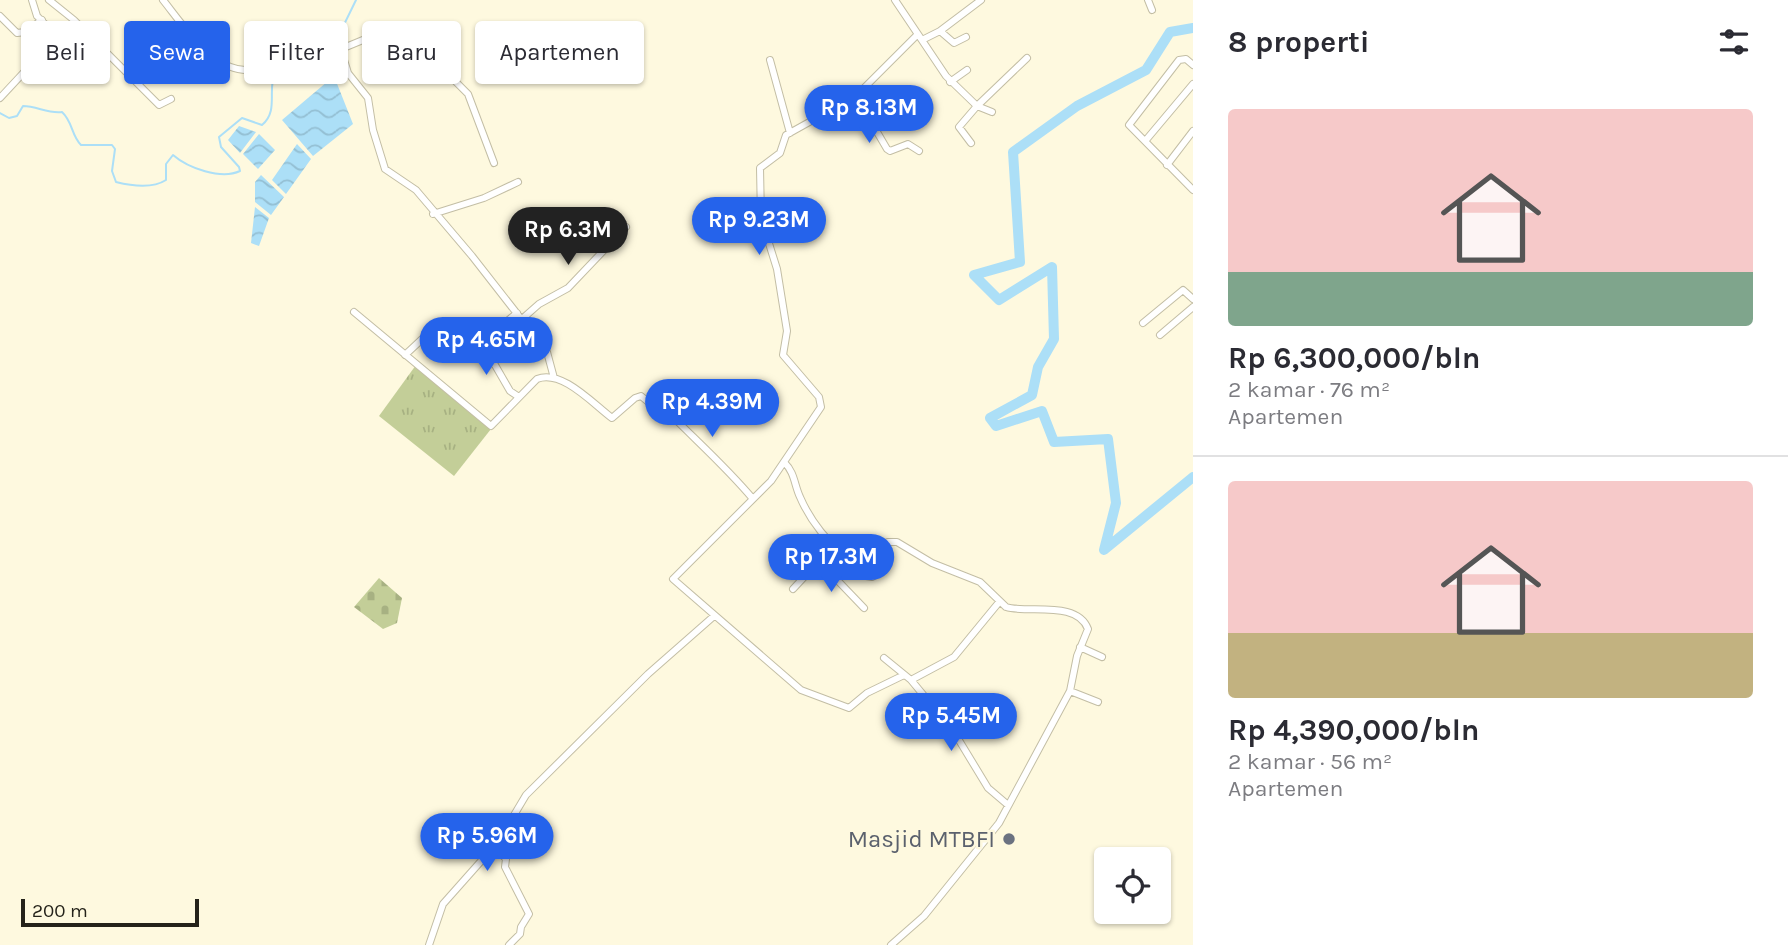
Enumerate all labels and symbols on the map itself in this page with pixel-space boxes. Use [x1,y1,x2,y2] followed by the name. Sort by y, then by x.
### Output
[797,86,941,145] pin: Rp 8.13M
[687,198,831,257] pin: Rp 9.23M
[503,208,633,267] pin: Rp 6.3M
[414,318,558,377] pin: Rp 4.65M
[640,380,784,439] pin: Rp 4.39M
[759,534,903,594] pin: Rp 17.3M
[879,694,1023,753] pin: Rp 5.45M
[415,814,559,873] pin: Rp 5.96M
[848,825,995,853] place label: Masjid MTBFI
[1001,831,1017,847] marker: Masjid MTBFI
[21,896,200,928] scale bar

